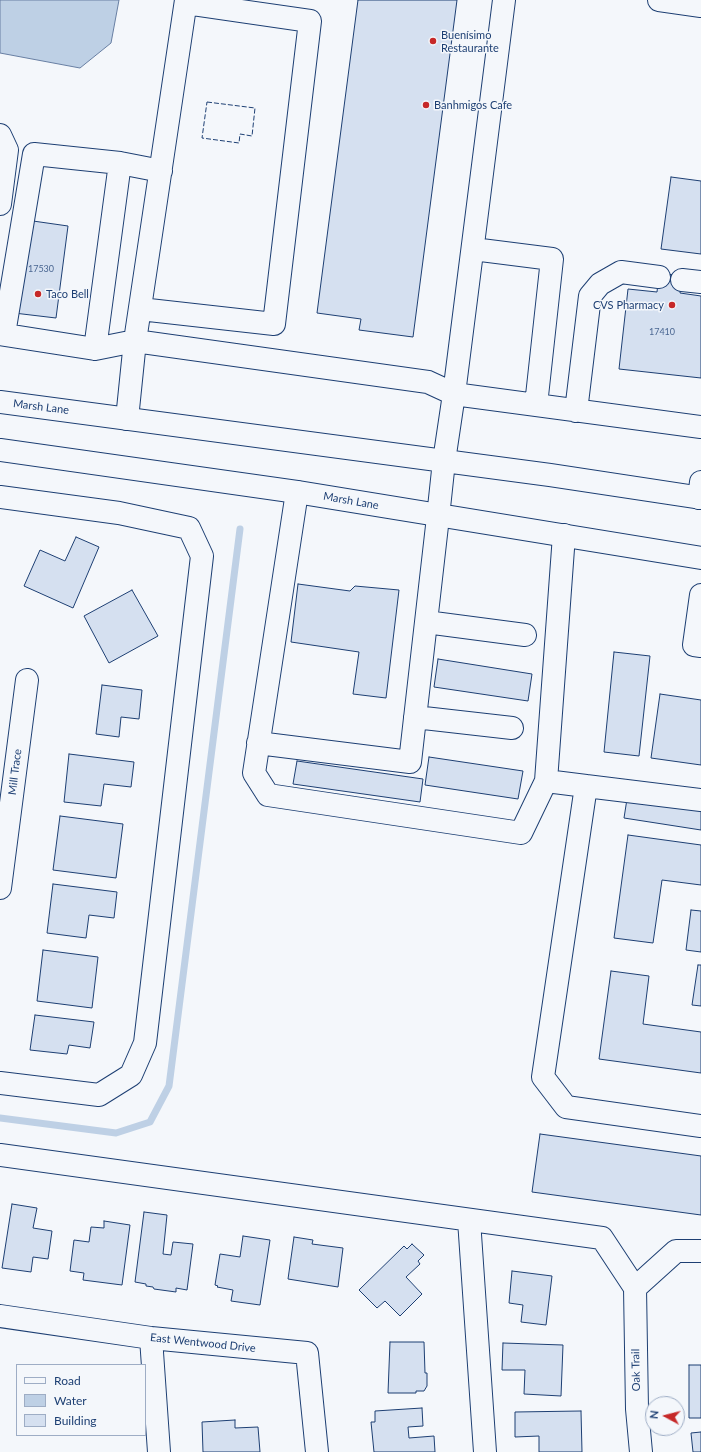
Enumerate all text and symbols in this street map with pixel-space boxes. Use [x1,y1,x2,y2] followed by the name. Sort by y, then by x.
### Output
[441,28,499,54] place label: Buenísimo Restaurante
[428,36,438,46] marker: Buenísimo Restaurante
[434,98,512,112] place label: Banhmigos Cafe
[421,100,431,110] marker: Banhmigos Cafe
[28,264,54,274] house number: 17530
[46,287,89,301] place label: Taco Bell
[33,289,43,299] marker: Taco Bell
[593,298,664,312] place label: CVS Pharmacy
[667,300,677,310] marker: CVS Pharmacy
[649,327,675,337] house number: 17410
[12,397,70,417] street label: Marsh Lane
[322,490,380,512] street label: Marsh Lane
[6,748,24,796] street label: Mill Trace
[150,1331,256,1355] street label: East Wentwood Drive
[629,1349,643,1391] street label: Oak Trail
[16,1364,146,1436] legend
[54,1373,81,1388] text: Road
[54,1393,87,1408] text: Water
[645,1396,685,1436] north arrow
[647,1410,661,1420] text: N
[54,1413,97,1428] text: Building

